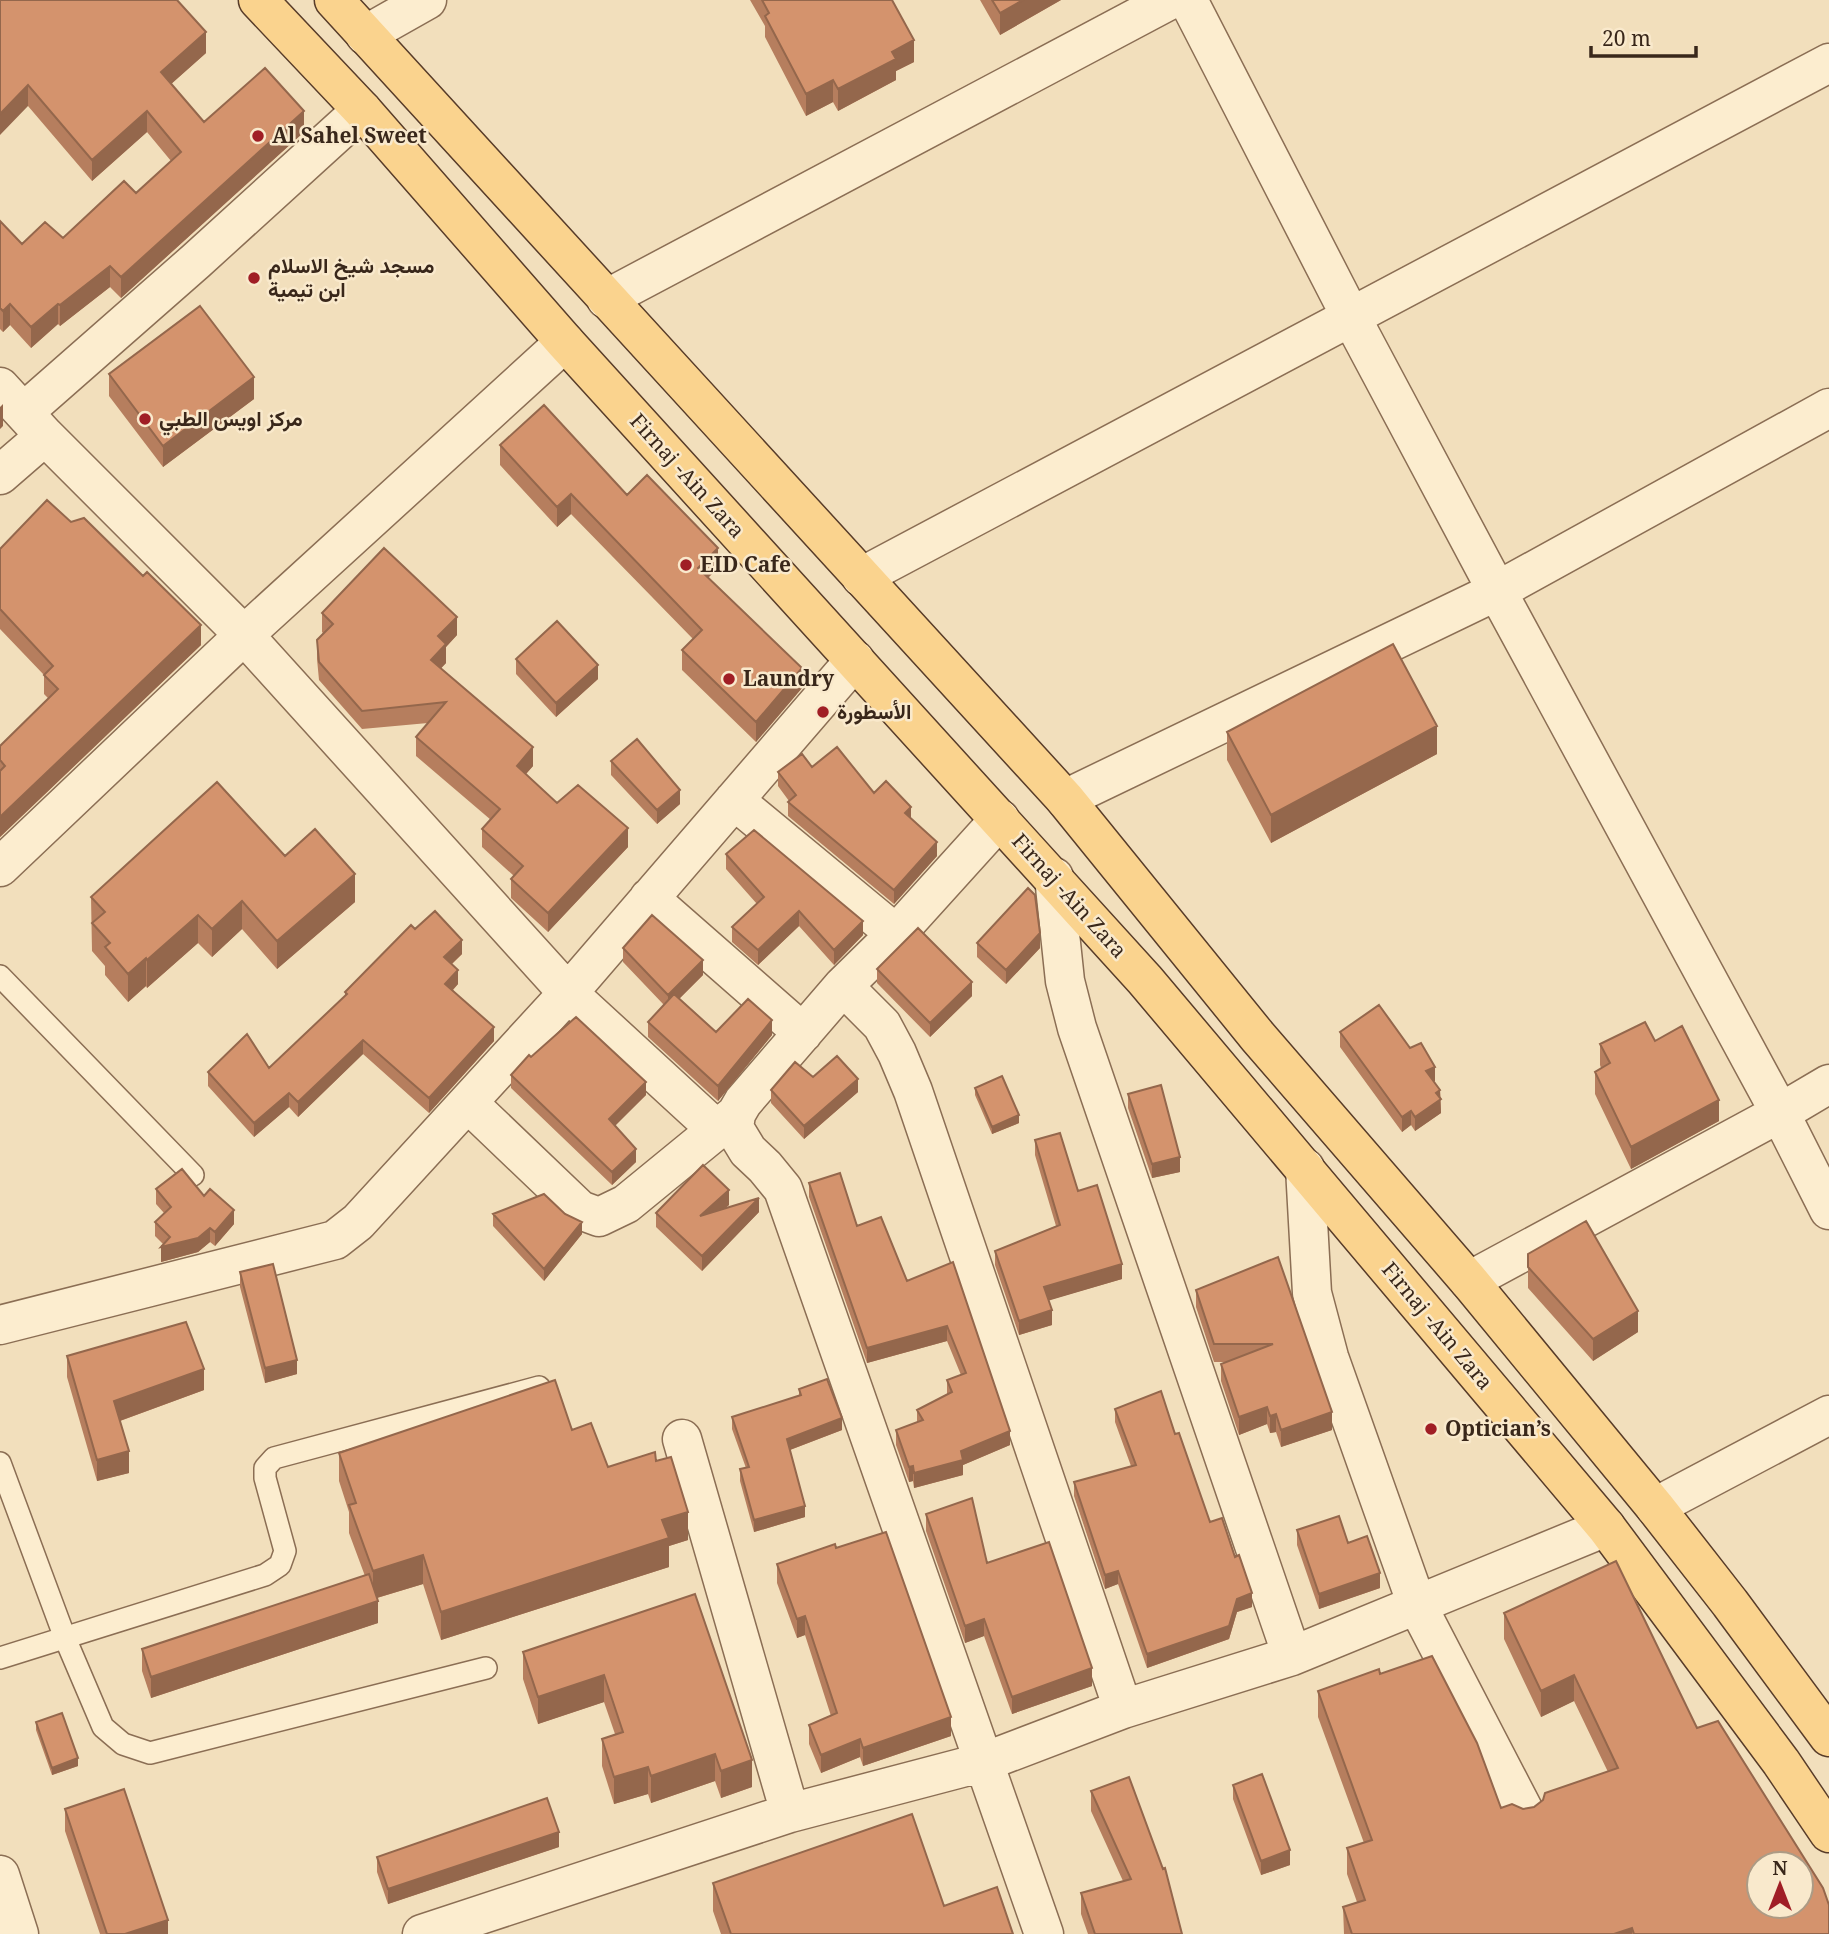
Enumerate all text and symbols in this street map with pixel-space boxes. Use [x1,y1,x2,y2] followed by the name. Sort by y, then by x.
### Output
[1591,14,1696,58] scale bar
[1602,24,1651,52] text: 20 m
[272,121,427,149] place label: Al Sahel Sweet
[250,128,266,144] marker: Al Sahel Sweet
[268,251,434,303] place label: مسجد شيخ الاسلام ابن تيمية
[246,270,262,286] marker: مسجد شيخ الاسلام ابن تيمية
[159,404,303,436] place label: مركز اويس الطبي
[624,407,751,544] street label: Firnaj -Ain Zara
[137,411,153,427] marker: مركز اويس الطبي
[700,550,791,578] place label: EID Cafe
[678,557,694,573] marker: EID Cafe
[743,664,835,692] place label: Laundry
[721,671,737,687] marker: Laundry
[837,697,911,725] place label: الأسطورة
[815,704,831,720] marker: الأسطورة
[1006,827,1133,964] street label: Firnaj -Ain Zara
[1376,1256,1500,1395] street label: Firnaj -Ain Zara
[1445,1414,1551,1442] place label: Optician’s
[1423,1421,1439,1437] marker: Optician’s
[1745,1850,1815,1920] north arrow
[1773,1855,1788,1881] text: N

